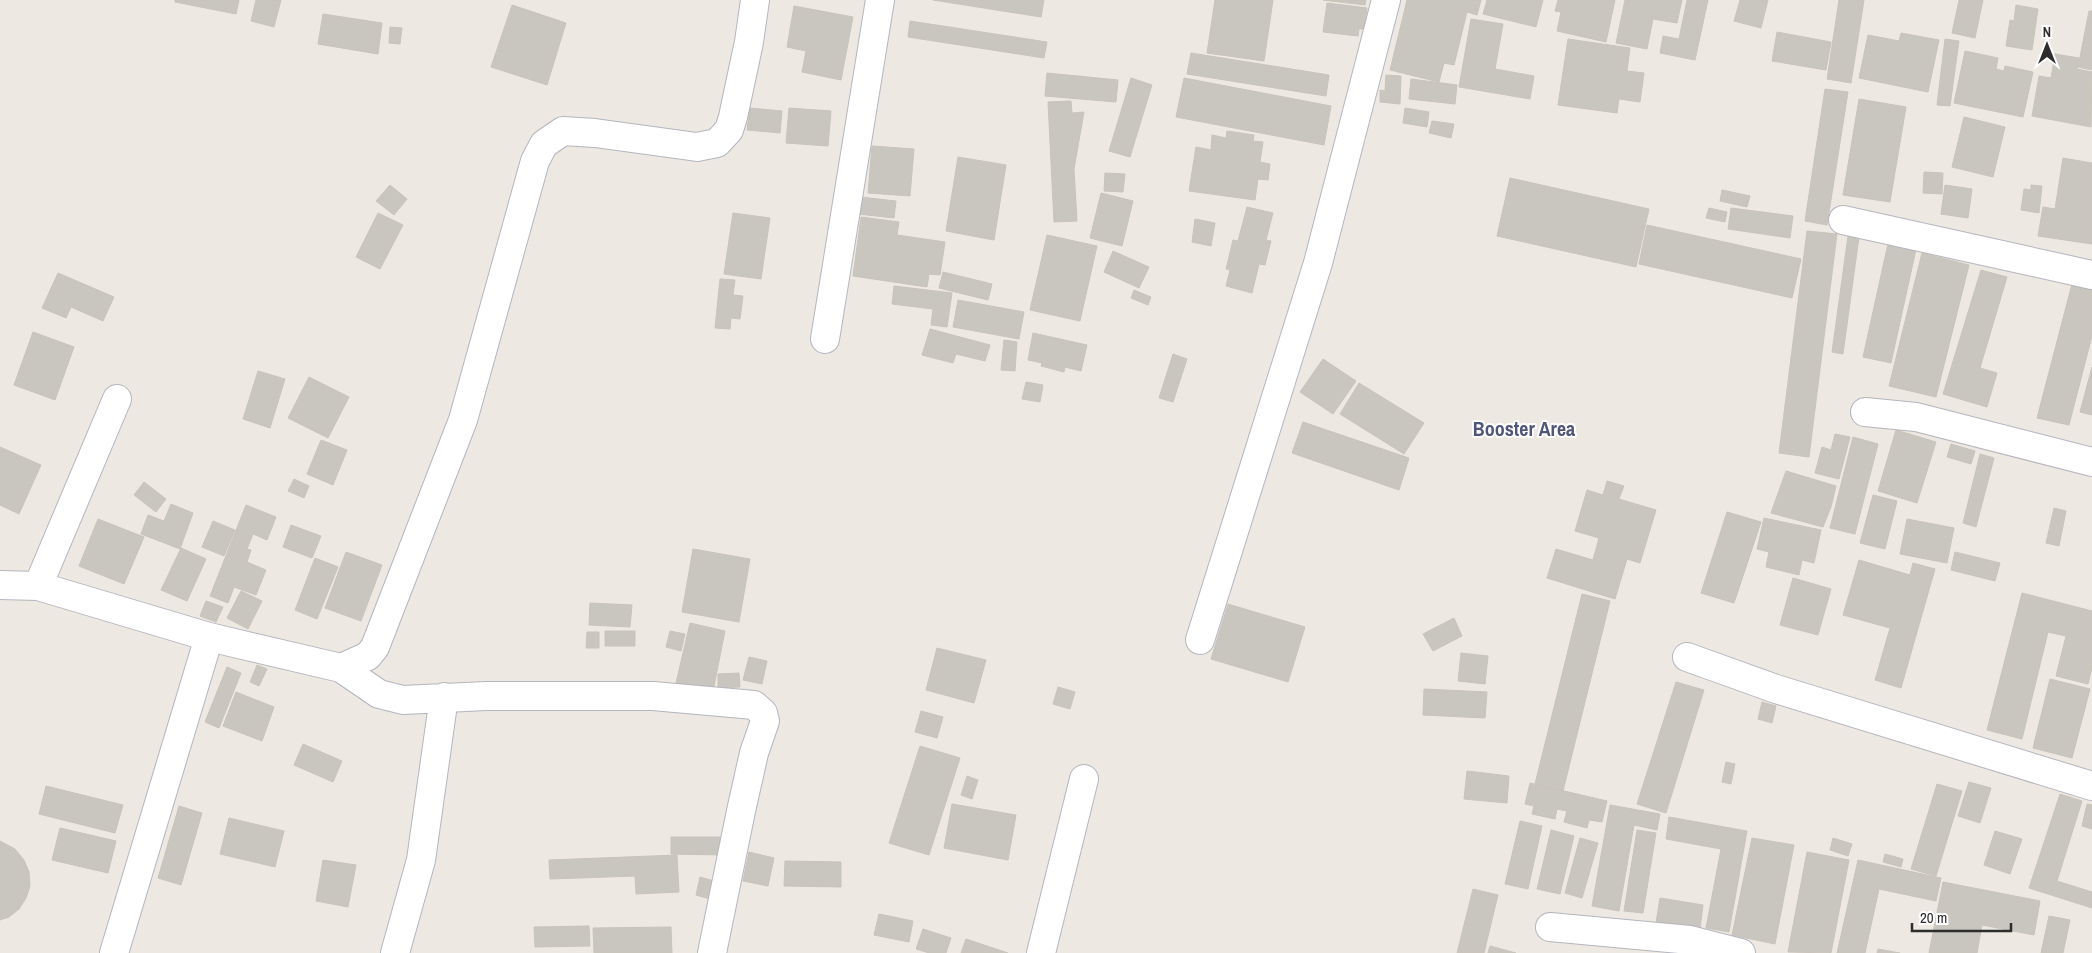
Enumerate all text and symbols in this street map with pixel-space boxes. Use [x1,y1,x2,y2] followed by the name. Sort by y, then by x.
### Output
[2022,20,2072,70] north arrow
[2043,23,2051,41] text: N
[1473,415,1575,442] district label: Booster Area
[1912,900,2011,932] scale bar
[1920,907,1947,928] text: 20 m

